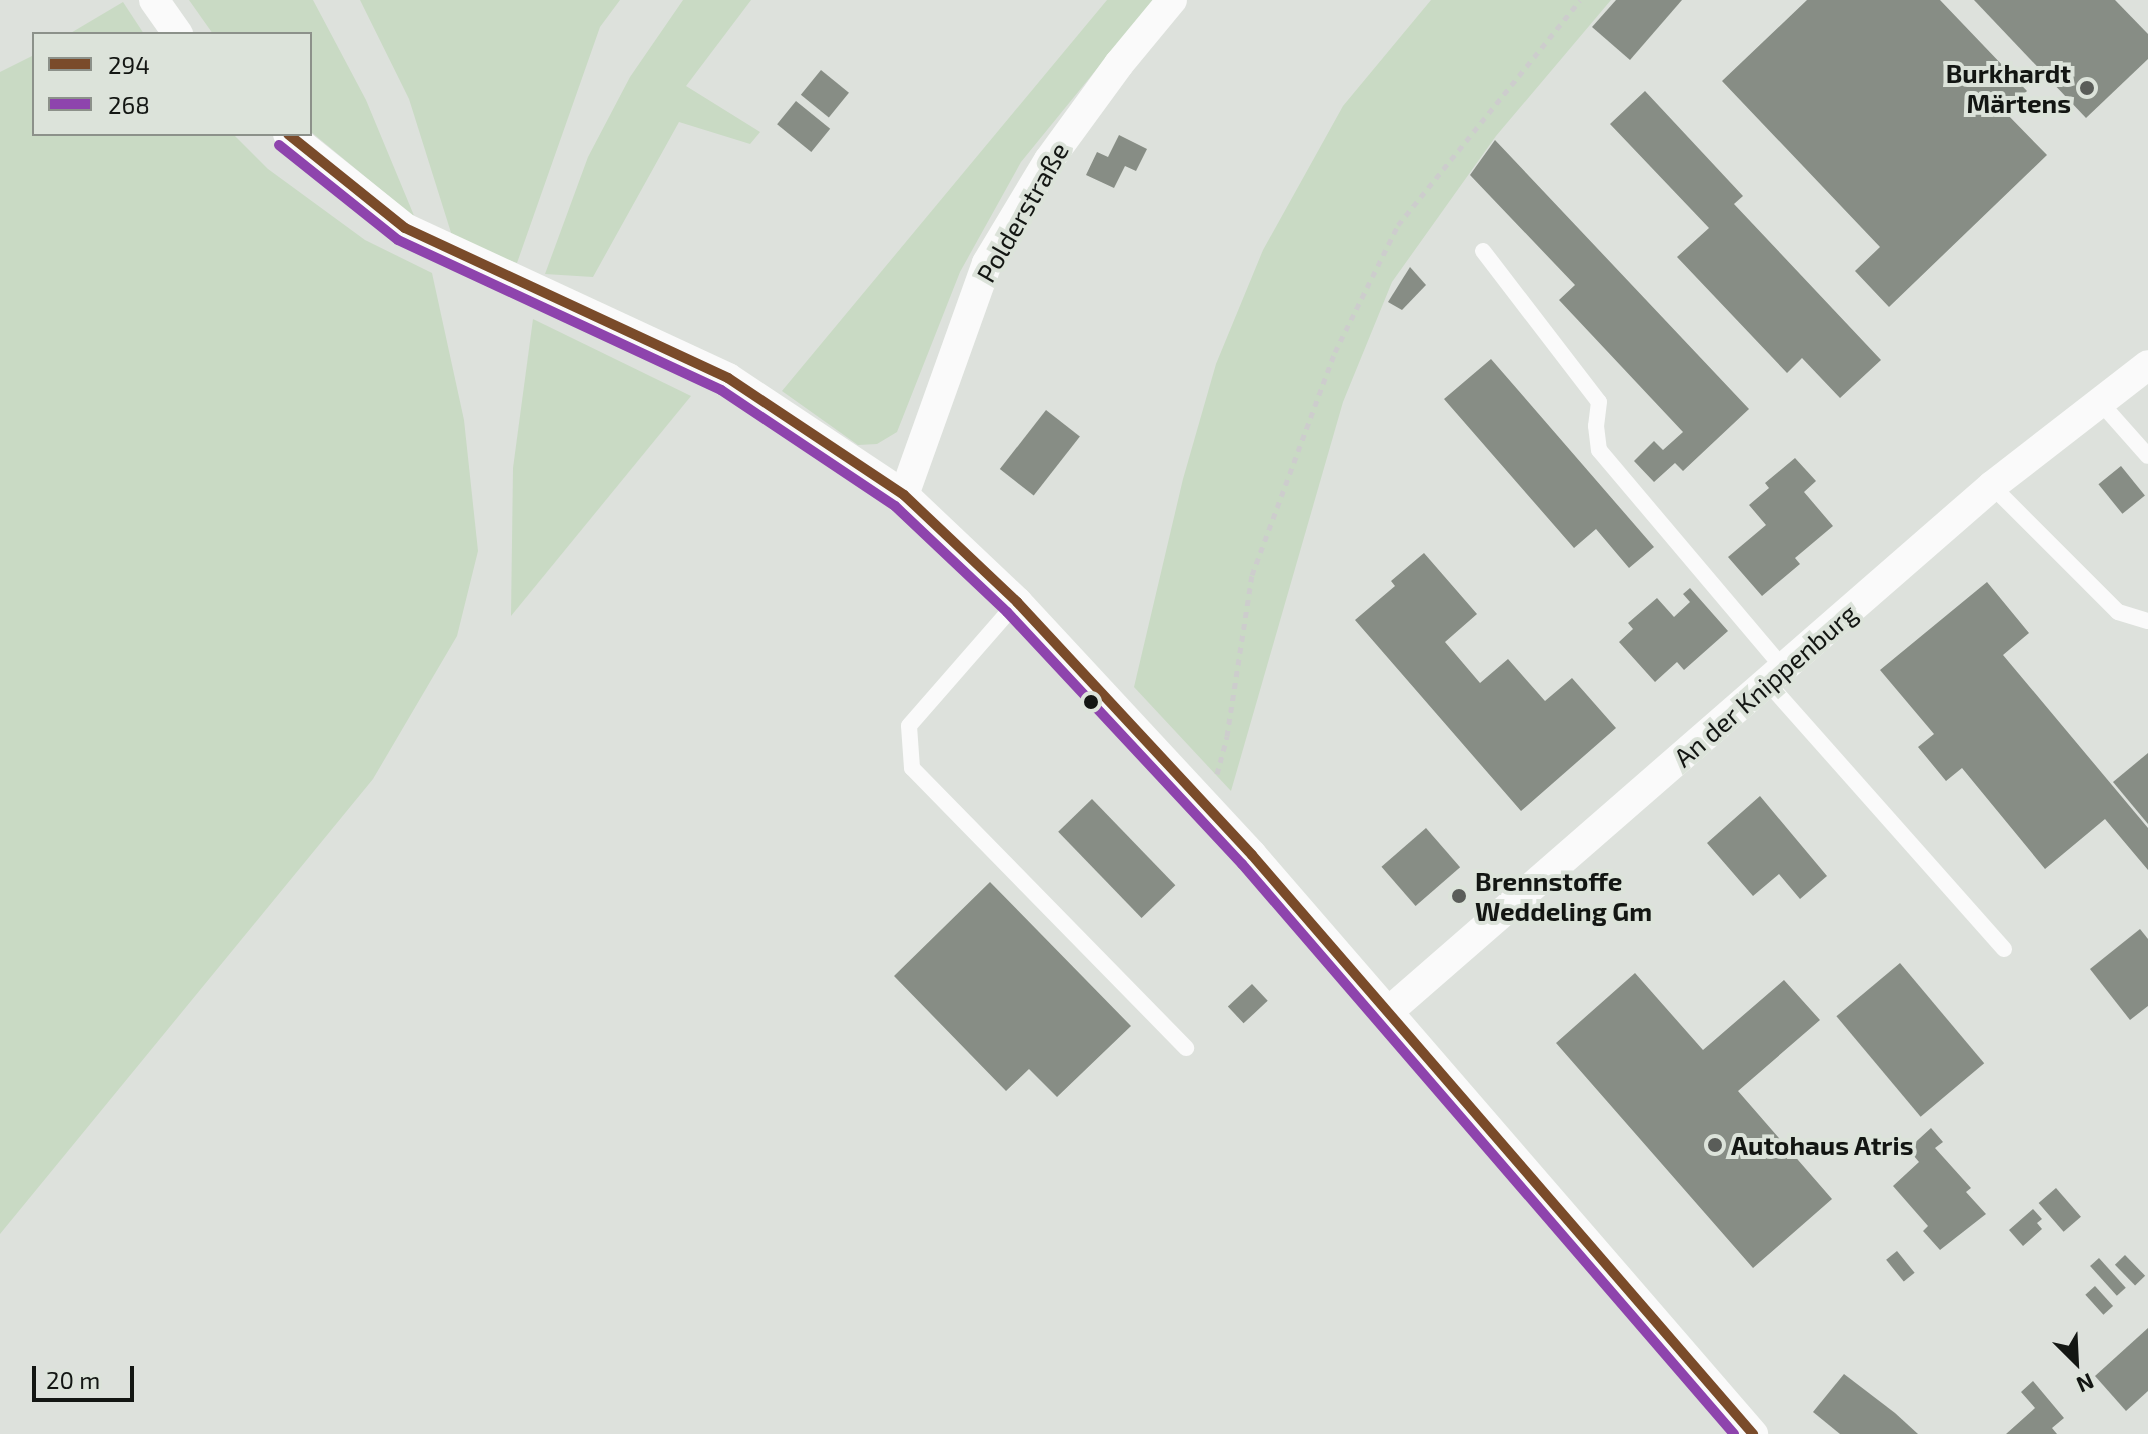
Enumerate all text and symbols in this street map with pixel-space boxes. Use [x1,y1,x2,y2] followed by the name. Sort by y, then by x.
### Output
[32,32,312,136] legend
[108,50,150,79] text: 294
[1946,57,2071,118] place label: Burkhardt Märtens
[2078,79,2096,97] marker: Burkhardt Märtens
[108,90,150,119] text: 268
[969,137,1075,287] street label: Polderstraße
[1667,597,1863,773] street label: An der Knippenburg
[1083,694,1099,710] unlabelled marker
[1475,865,1652,926] place label: Brennstoffe Weddeling Gm
[1450,887,1468,905] marker: Brennstoffe Weddeling Gm
[1731,1129,1914,1161] place label: Autohaus Atris
[1706,1136,1724,1154] marker: Autohaus Atris
[2036,1322,2116,1402] north arrow
[36,1350,138,1400] scale bar
[46,1365,100,1394] text: 20 m
[2073,1369,2098,1399] text: N

